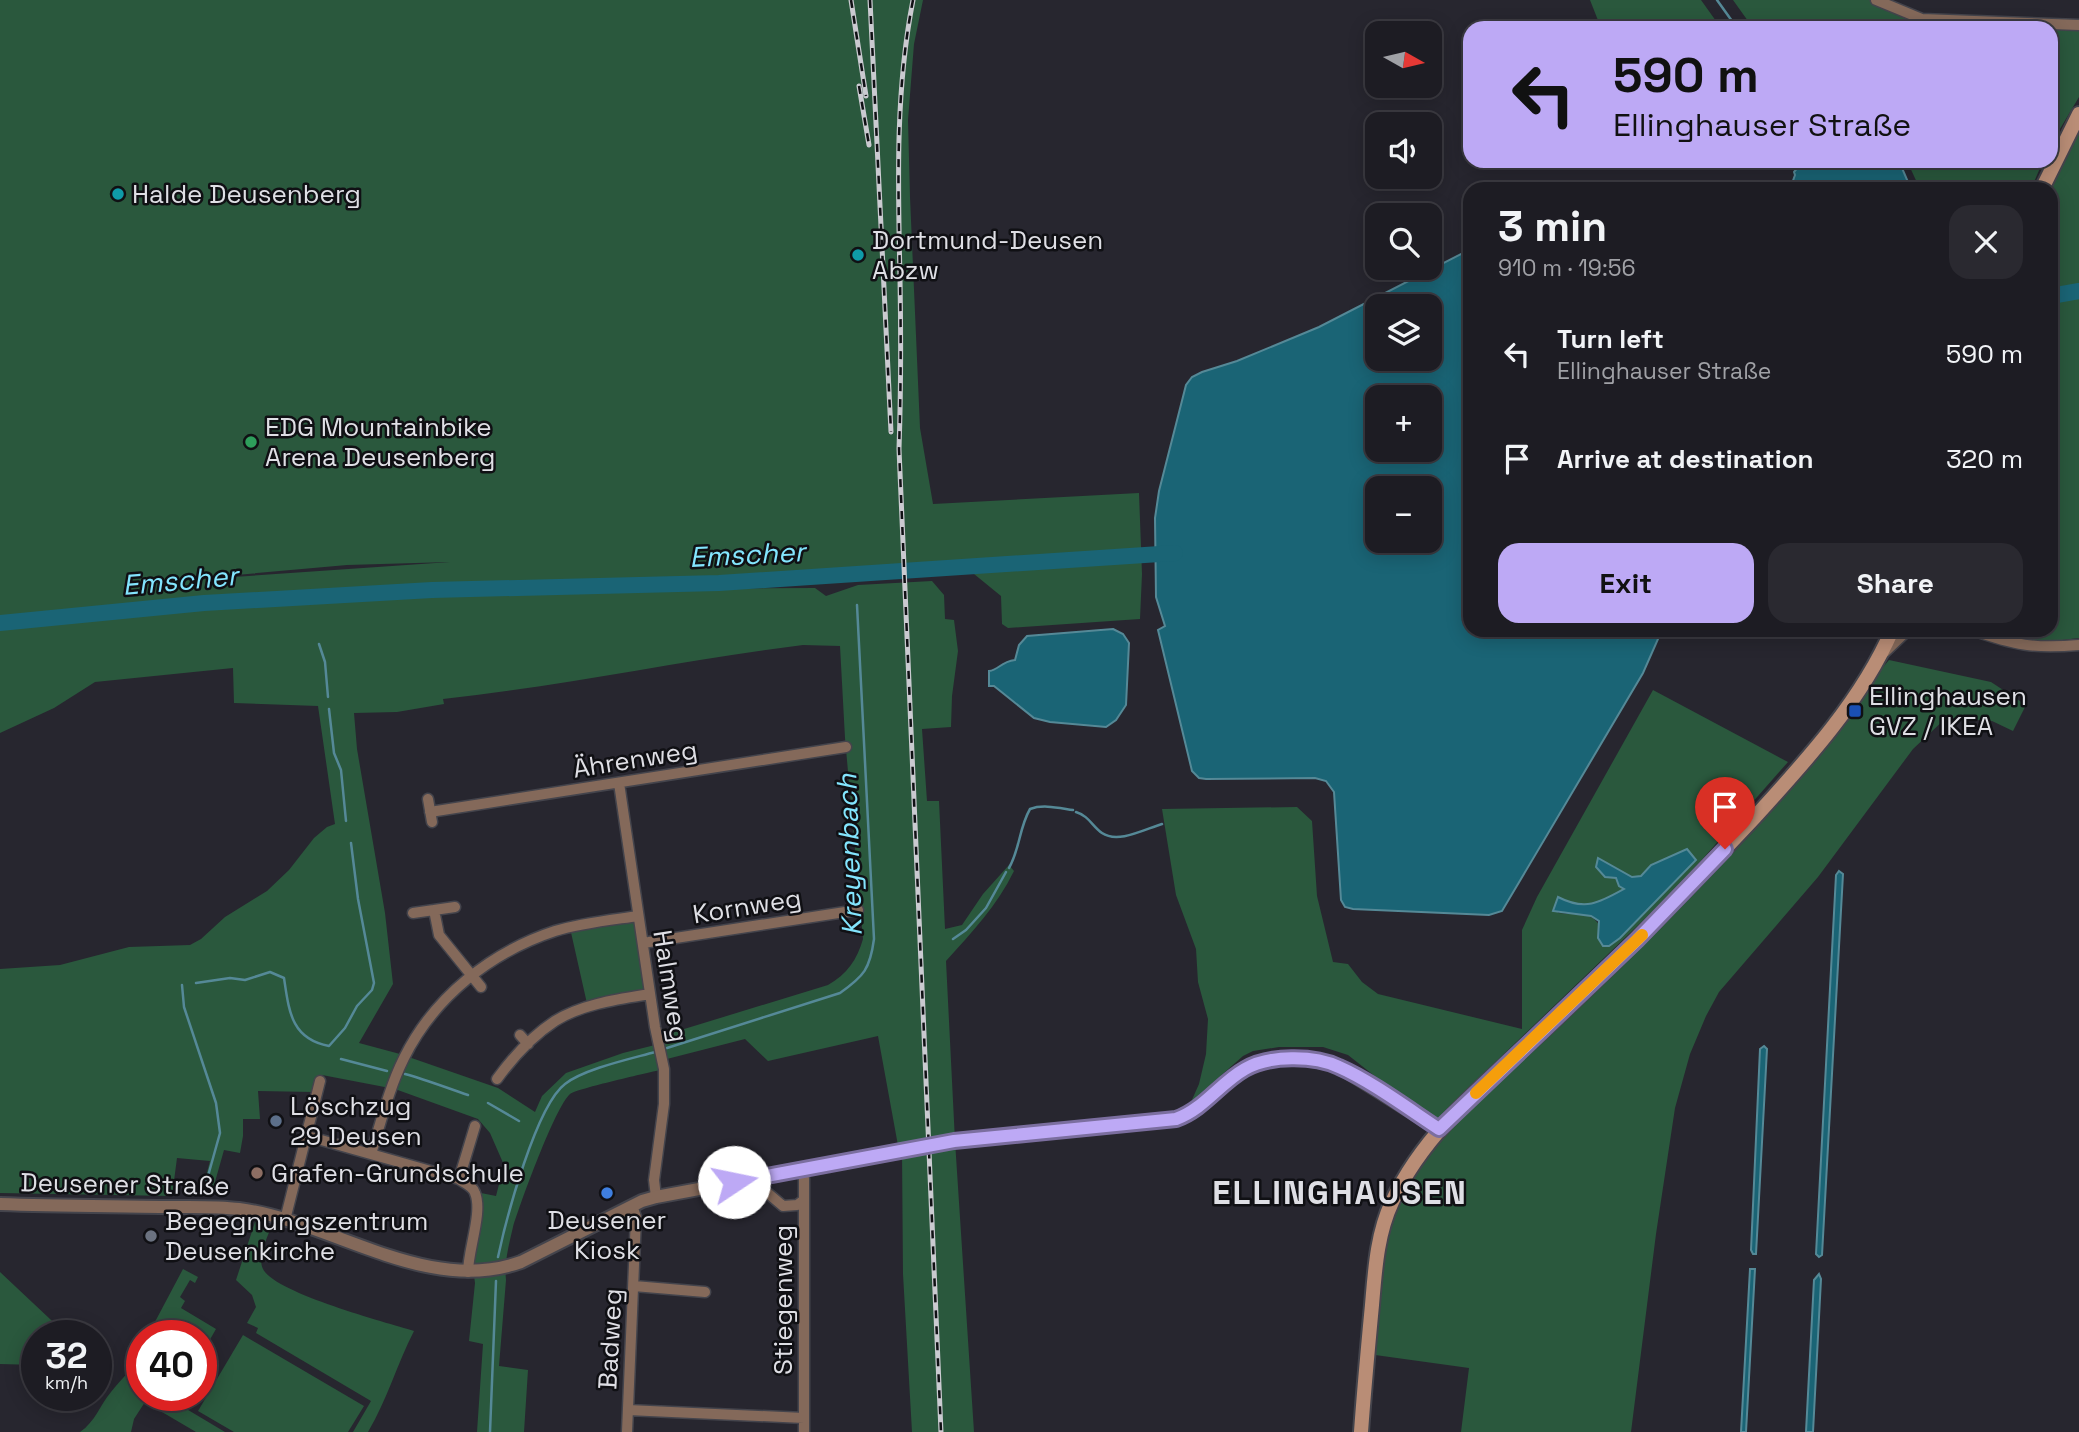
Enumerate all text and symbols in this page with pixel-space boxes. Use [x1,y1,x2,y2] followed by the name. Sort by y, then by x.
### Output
[1365,21,1442,98] north arrow
[1365,21,1442,553] map controls
[1613,44,1759,106] text: 590 m
[1498,49,1589,140] icon: left
[1613,105,1911,145] text: Ellinghauser Straße
[1365,112,1442,189] button: sound
[132,177,361,211] place label: Halde Deusenberg
[110,186,126,202] marker: Halde Deusenberg
[1498,200,1607,253] text: 3 min
[1365,203,1442,280] button: search
[1949,205,2023,279] button: close
[872,223,1103,287] place label: Dortmund-Deusen Abzw
[850,247,866,263] marker: Dortmund-Deusen Abzw
[1498,253,1636,283] text: 910 m · 19:56
[1365,294,1442,371] button: layers
[1557,322,1664,356] text: Turn left
[1498,335,1536,373] icon: left
[1946,337,2023,371] text: 590 m
[1557,356,1771,386] text: Ellinghauser Straße
[1365,385,1442,462] button: +
[265,410,495,474] place label: EDG Mountainbike Arena Deusenberg
[243,434,259,450] marker: EDG Mountainbike Arena Deusenberg
[1498,440,1536,478] icon: arrive
[1557,442,1814,476] text: Arrive at destination
[1946,442,2023,476] text: 320 m
[1365,476,1442,553] button: −
[688,533,809,575] water label: Emscher
[1498,543,1754,623] button: Exit
[1768,543,2023,623] button: Share
[121,557,243,603] water label: Emscher
[1869,679,2027,743] place label: Ellinghausen GVZ / IKEA
[1847,703,1863,719] marker: Ellinghausen GVZ / IKEA
[570,732,700,786] street label: Ährenweg
[828,772,870,937] water label: Kreyenbach
[1695,777,1755,849] pin
[1706,788,1744,826] icon: arrive
[690,881,804,931] street label: Kornweg
[645,927,697,1045] street label: Halmweg
[290,1089,422,1153] place label: Löschzug 29 Deusen
[268,1113,284,1129] marker: Löschzug 29 Deusen
[697,1145,771,1219] position arrow
[271,1156,524,1190] place label: Grafen-Grundschule
[20,1165,230,1203] street label: Deusener Straße
[249,1165,265,1181] marker: Grafen-Grundschule
[1212,1172,1468,1214] district label: ELLINGHAUSEN
[599,1185,615,1201] marker: Deusener Kiosk
[548,1203,666,1267] place label: Deusener Kiosk
[165,1204,428,1268] place label: Begegnungszentrum Deusenkirche
[766,1225,800,1375] street label: Stiegenweg
[143,1228,159,1244] marker: Begegnungszentrum Deusenkirche
[590,1288,630,1390] street label: Badweg
[126,1320,217,1411] speed limit sign: 40
[45,1334,88,1378] text: 32
[45,1371,88,1394] text: km/h

